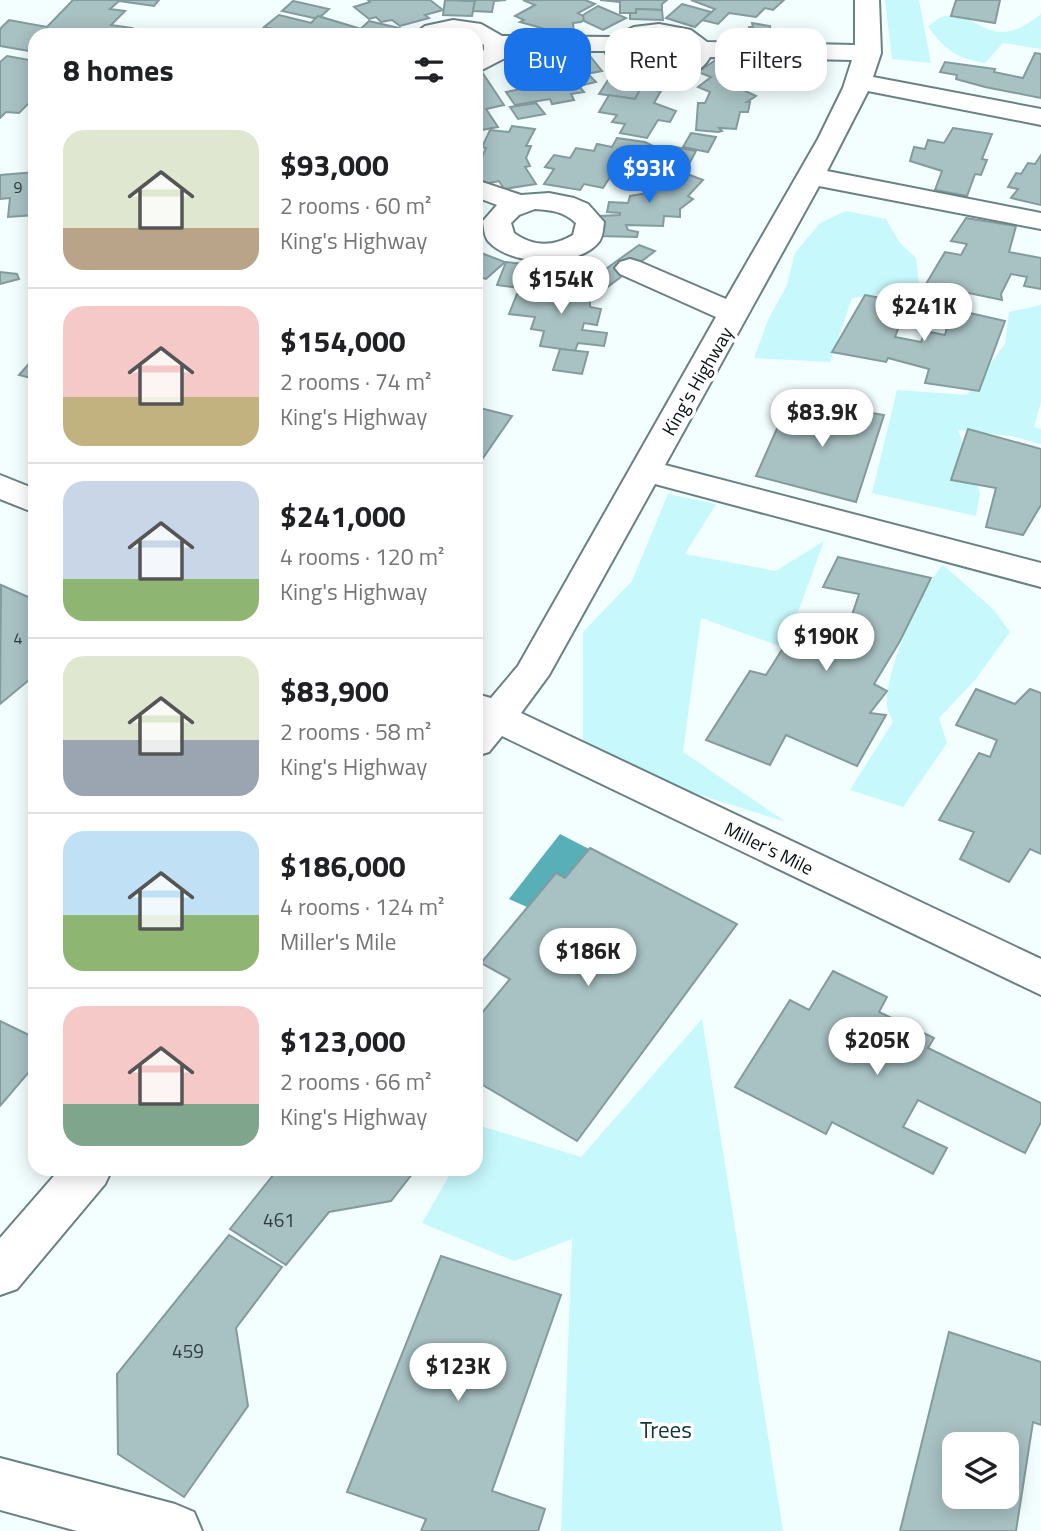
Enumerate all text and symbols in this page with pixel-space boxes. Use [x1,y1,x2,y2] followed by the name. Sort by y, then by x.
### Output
[504,28,591,91] chip: Buy
[605,28,701,91] chip: Rent
[715,28,827,91] chip: Filters
[63,47,174,93] text: 8 homes
[410,51,448,89] icon: filters
[280,142,389,188] text: $93,000
[608,146,690,205] pin: $93K
[623,150,675,185] text: $93K
[119,158,203,242] icon: home
[14,175,23,199] house number: 9
[280,188,431,223] text: 2 rooms · 60 m²
[280,223,427,258] text: King's Highway
[512,256,610,316] pin: $154K
[528,261,594,296] text: $154K
[875,284,973,343] pin: $241K
[891,288,957,323] text: $241K
[280,318,406,364] text: $154,000
[654,321,740,441] street label: King's Highway
[119,334,203,418] icon: home
[280,364,431,399] text: 2 rooms · 74 m²
[765,390,879,449] pin: $83.9K
[786,394,858,429] text: $83.9K
[280,399,427,434] text: King's Highway
[280,493,406,539] text: $241,000
[119,509,203,593] icon: home
[280,539,444,574] text: 4 rooms · 120 m²
[280,574,427,609] text: King's Highway
[777,614,875,673] pin: $190K
[793,618,859,653] text: $190K
[14,626,23,650] house number: 4
[280,668,389,714] text: $83,900
[119,684,203,768] icon: home
[280,714,431,749] text: 2 rooms · 58 m²
[280,749,427,784] text: King's Highway
[720,813,819,882] street label: Miller's Mile
[280,843,406,889] text: $186,000
[119,859,203,943] icon: home
[280,889,444,924] text: 4 rooms · 124 m²
[280,924,396,959] text: Miller's Mile
[539,928,637,988] pin: $186K
[555,933,621,968] text: $186K
[280,1018,406,1064] text: $123,000
[828,1018,926,1077] pin: $205K
[844,1022,910,1057] text: $205K
[119,1034,203,1118] icon: home
[280,1064,431,1099] text: 2 rooms · 66 m²
[280,1099,427,1134] text: King's Highway
[263,1205,295,1234] house number: 461
[172,1336,204,1365] house number: 459
[409,1344,507,1403] pin: $123K
[425,1348,491,1383] text: $123K
[640,1412,692,1447] park label: Trees
[942,1432,1019,1509] map controls
[942,1432,1019,1509] button: layers

